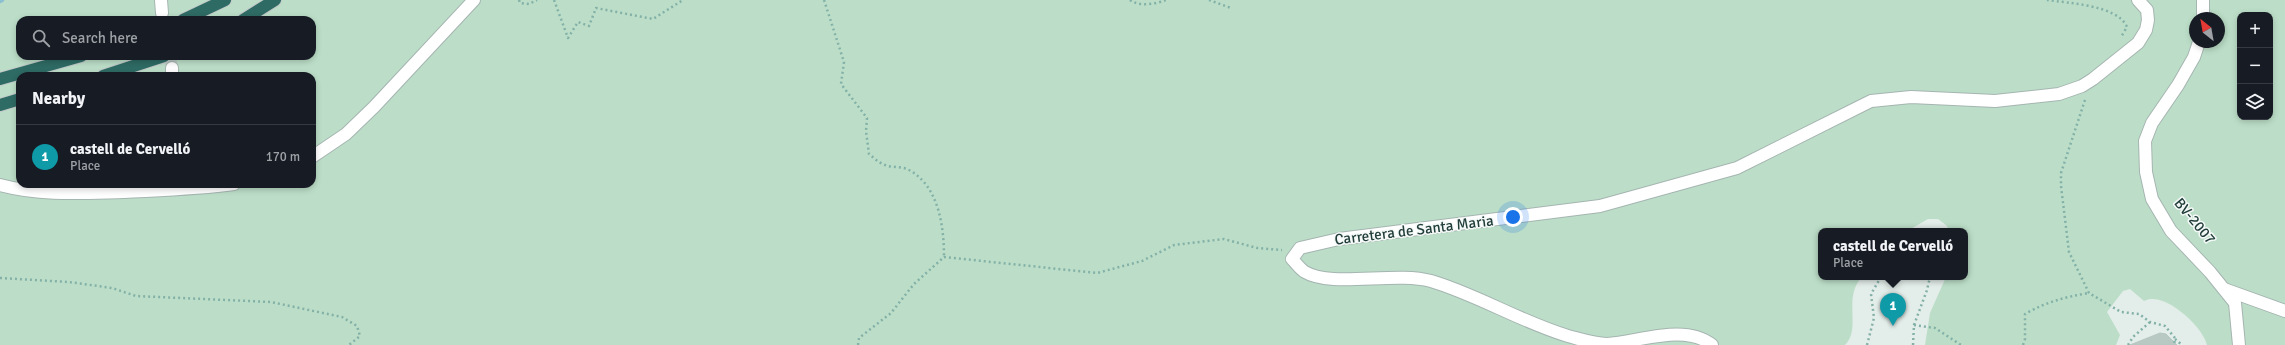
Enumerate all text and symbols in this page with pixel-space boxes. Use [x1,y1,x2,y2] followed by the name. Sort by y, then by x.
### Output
[2189,12,2225,48] north arrow
[2237,12,2273,120] map controls
[2237,12,2273,48] button: +
[16,16,316,60] search box
[30,27,52,49] icon: search
[62,29,138,47] text: Search here
[2237,48,2273,84] button: −
[2237,84,2273,120] button: layers
[32,88,85,109] text: Nearby
[70,140,190,158] text: castell de Cervelló
[41,149,49,165] text: 1
[266,149,300,165] text: 170 m
[70,158,100,174] text: Place
[2171,194,2219,248] street label: BV-2007
[1503,207,1523,227] your location
[1334,211,1494,249] street label: Carretera de Santa Maria
[1818,228,1968,280] popup
[1833,237,1953,255] text: castell de Cervelló
[1833,255,1863,271] text: Place
[1880,293,1906,326] pin: 1

